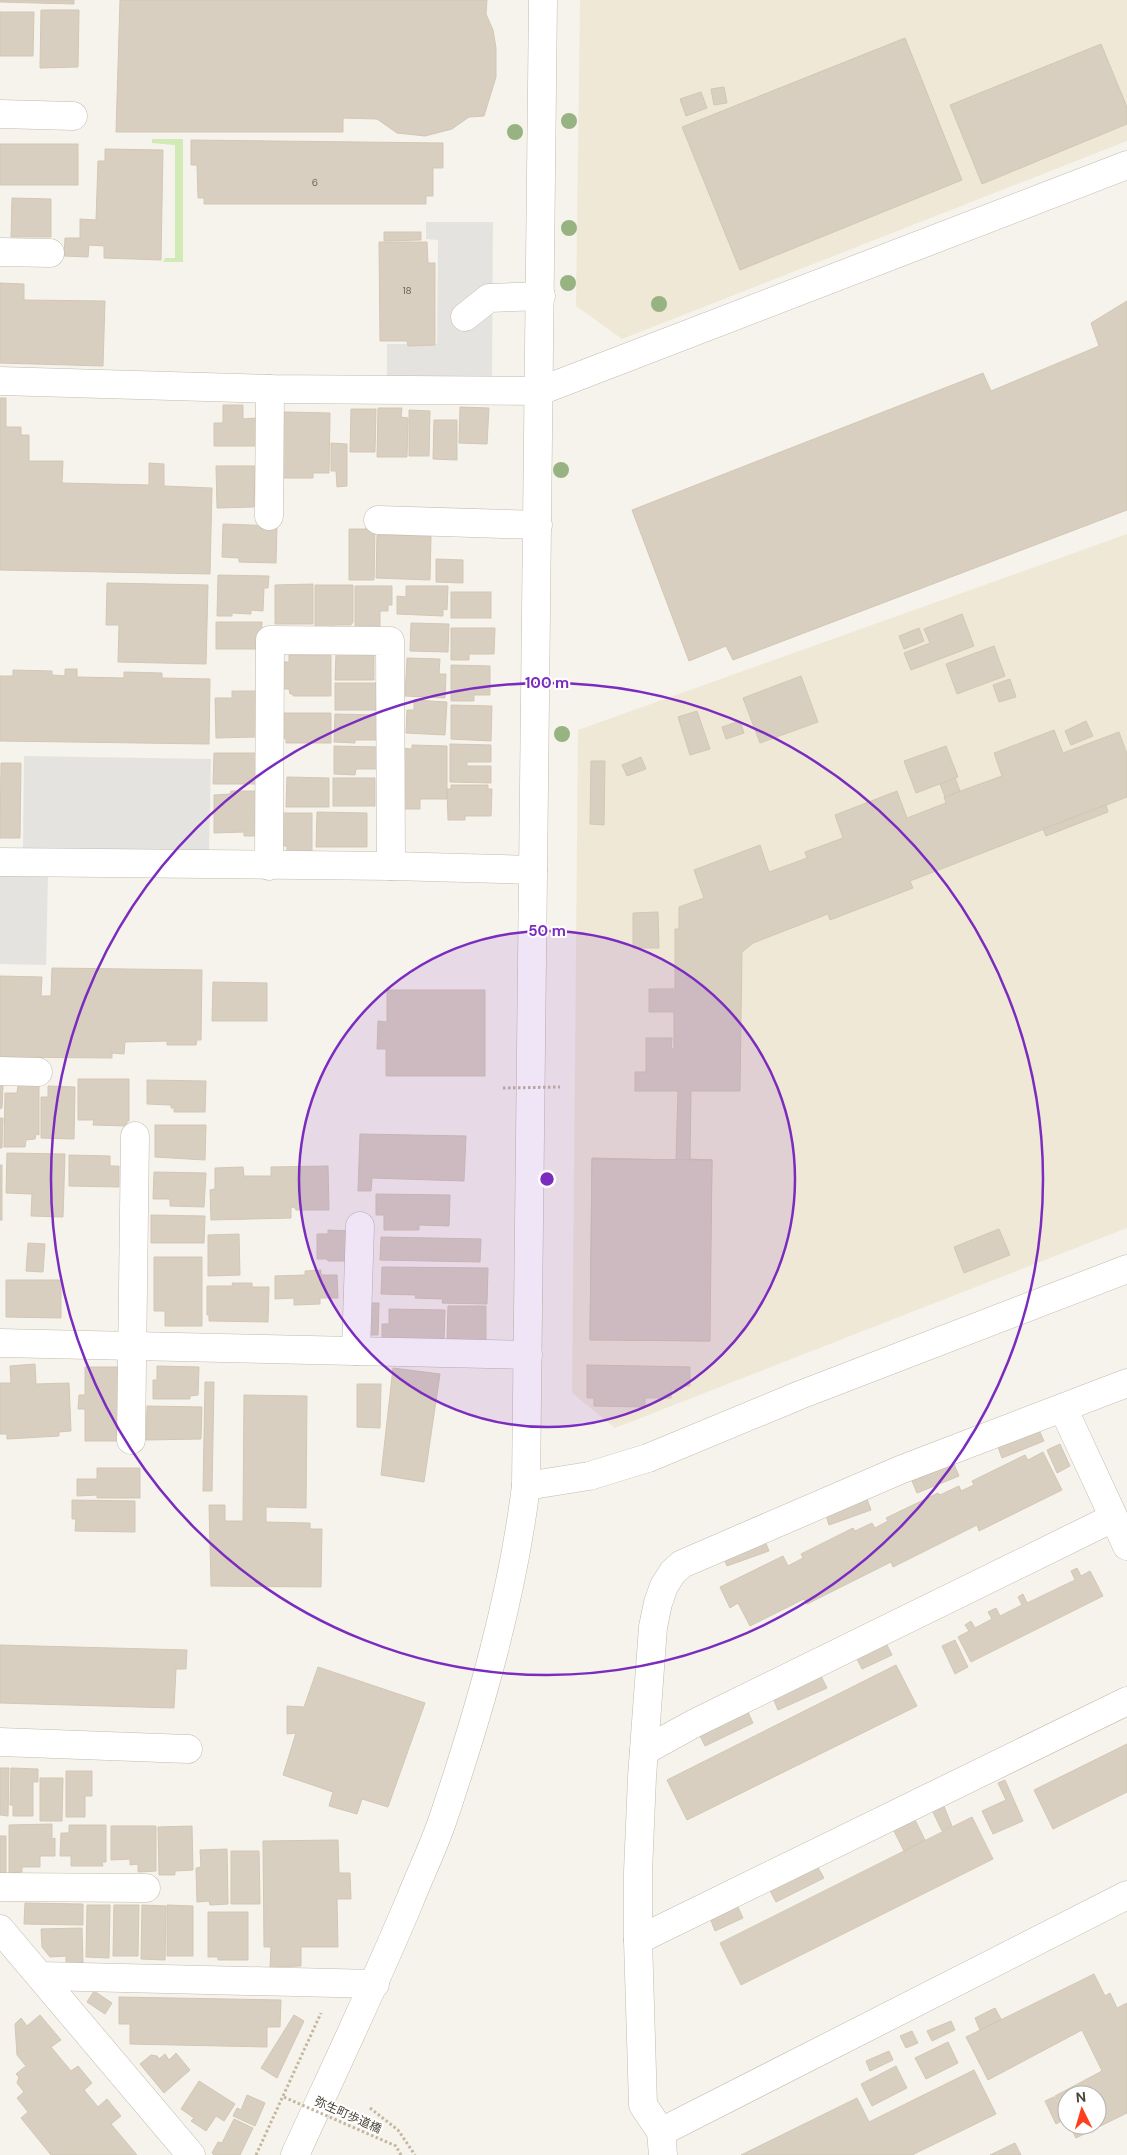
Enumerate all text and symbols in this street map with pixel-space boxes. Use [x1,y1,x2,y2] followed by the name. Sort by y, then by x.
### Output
[312,176,318,189] house number: 6
[402,284,412,297] house number: 18
[525,673,569,693] text: 100 m
[528,921,566,941] text: 50 m
[538,1170,556,1188] centre of rings
[1057,2085,1107,2135] north arrow
[1075,2088,1087,2106] text: N
[312,2093,384,2137] street label: 弥生町歩道橋

